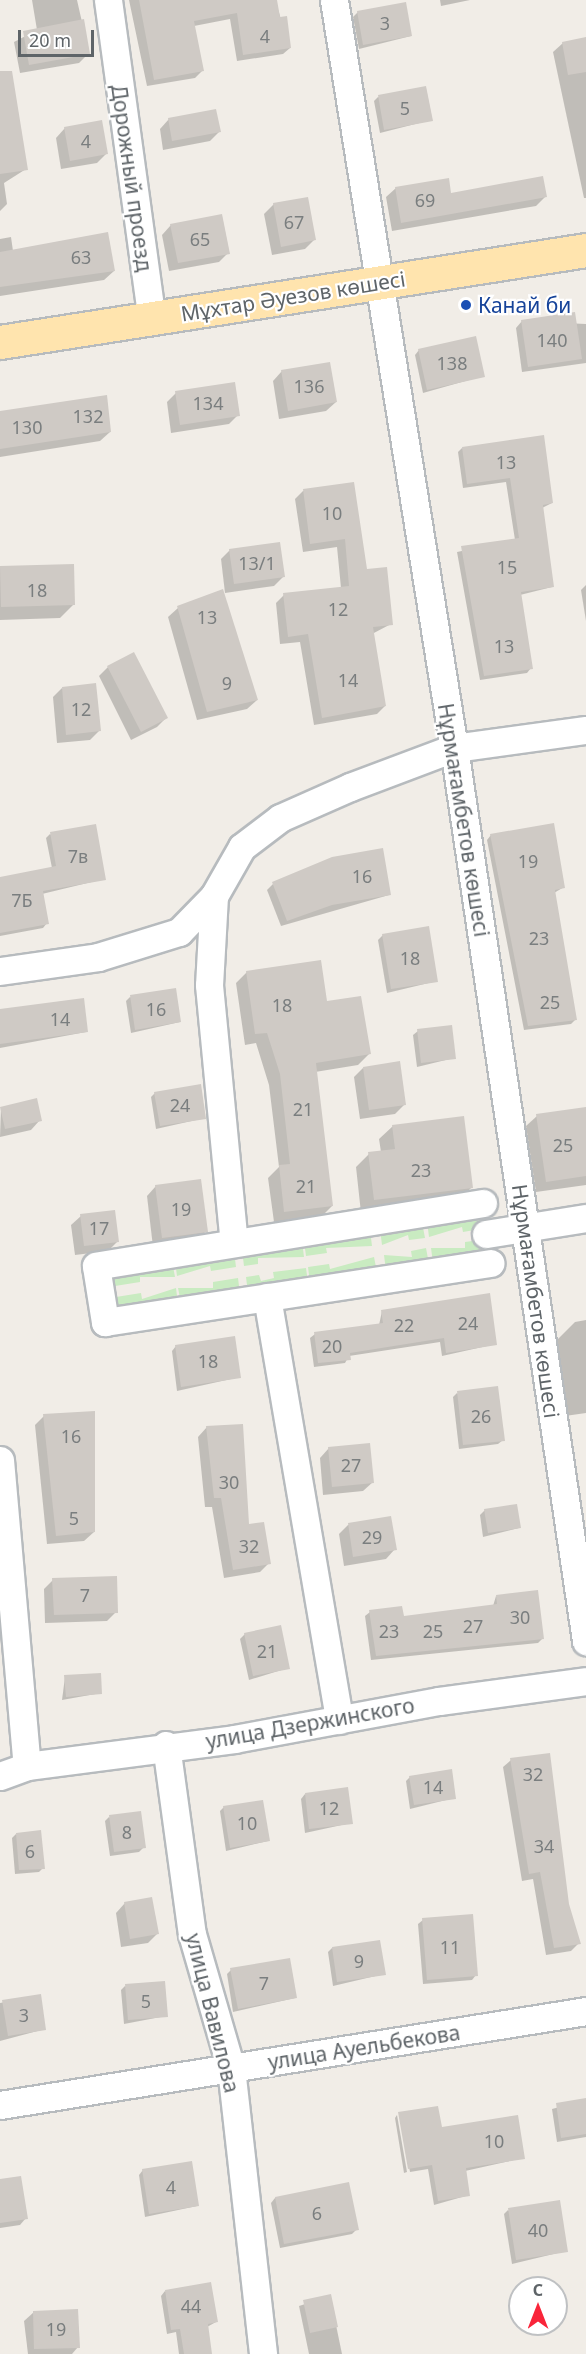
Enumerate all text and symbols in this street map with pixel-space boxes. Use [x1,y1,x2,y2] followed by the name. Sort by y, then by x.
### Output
[380,12,390,34] house number: 3
[21,18,98,56] scale bar
[260,25,270,47] house number: 4
[29,28,71,52] text: 20 m
[106,83,158,273] street label: Дорожный проезд
[400,97,410,119] house number: 5
[81,130,91,152] house number: 4
[415,189,435,211] house number: 69
[284,211,304,233] house number: 67
[190,228,210,250] house number: 65
[71,246,91,268] house number: 63
[179,266,407,326] street label: Мұхтар Әуезов көшесі
[478,292,571,318] place label: Канай би
[459,298,473,312] marker: Канай би
[537,329,567,351] house number: 140
[437,352,467,374] house number: 138
[294,375,324,397] house number: 136
[193,392,223,414] house number: 134
[73,405,103,427] house number: 132
[12,416,42,438] house number: 130
[496,451,516,473] house number: 13
[322,502,342,524] house number: 10
[238,552,276,574] house number: 13/1
[497,556,517,578] house number: 15
[27,579,47,601] house number: 18
[328,598,348,620] house number: 12
[197,606,217,628] house number: 13
[494,635,514,657] house number: 13
[338,669,358,691] house number: 14
[222,672,232,694] house number: 9
[71,698,91,720] house number: 12
[433,701,495,939] street label: Нұрмағамбетов көшесі
[68,845,88,867] house number: 7в
[518,850,538,872] house number: 19
[352,865,372,887] house number: 16
[11,889,33,911] house number: 7Б
[529,927,549,949] house number: 23
[400,947,420,969] house number: 18
[540,991,560,1013] house number: 25
[272,994,292,1016] house number: 18
[146,998,166,1020] house number: 16
[50,1008,70,1030] house number: 14
[170,1094,190,1116] house number: 24
[293,1098,313,1120] house number: 21
[553,1134,573,1156] house number: 25
[411,1159,431,1181] house number: 23
[296,1175,316,1197] house number: 21
[507,1182,565,1420] street label: Нұрмағамбетов көшесі
[171,1198,191,1220] house number: 19
[89,1217,109,1239] house number: 17
[458,1312,478,1334] house number: 24
[394,1314,414,1336] house number: 22
[322,1335,342,1357] house number: 20
[198,1350,218,1372] house number: 18
[471,1405,491,1427] house number: 26
[61,1425,81,1447] house number: 16
[341,1454,361,1476] house number: 27
[219,1471,239,1493] house number: 30
[69,1507,79,1529] house number: 5
[362,1526,382,1548] house number: 29
[239,1535,259,1557] house number: 32
[80,1584,90,1606] house number: 7
[510,1606,530,1628] house number: 30
[463,1615,483,1637] house number: 27
[379,1620,399,1642] house number: 23
[423,1620,443,1642] house number: 25
[257,1640,277,1662] house number: 21
[204,1692,416,1754] street label: улица Дзержинского
[523,1763,543,1785] house number: 32
[423,1776,443,1798] house number: 14
[319,1797,339,1819] house number: 12
[237,1812,257,1834] house number: 10
[122,1821,132,1843] house number: 8
[534,1835,554,1857] house number: 34
[25,1840,35,1862] house number: 6
[181,1931,245,2095] street label: улица Вавилова
[440,1936,460,1958] house number: 11
[354,1950,364,1972] house number: 9
[259,1972,269,1994] house number: 7
[141,1990,151,2012] house number: 5
[19,2004,29,2026] house number: 3
[266,2019,462,2075] street label: улица Ауельбекова
[484,2130,504,2152] house number: 10
[166,2176,176,2198] house number: 4
[312,2202,322,2224] house number: 6
[528,2219,548,2241] house number: 40
[508,2276,568,2336] north arrow
[533,2279,543,2301] text: С
[181,2295,201,2317] house number: 44
[46,2318,66,2340] house number: 19

